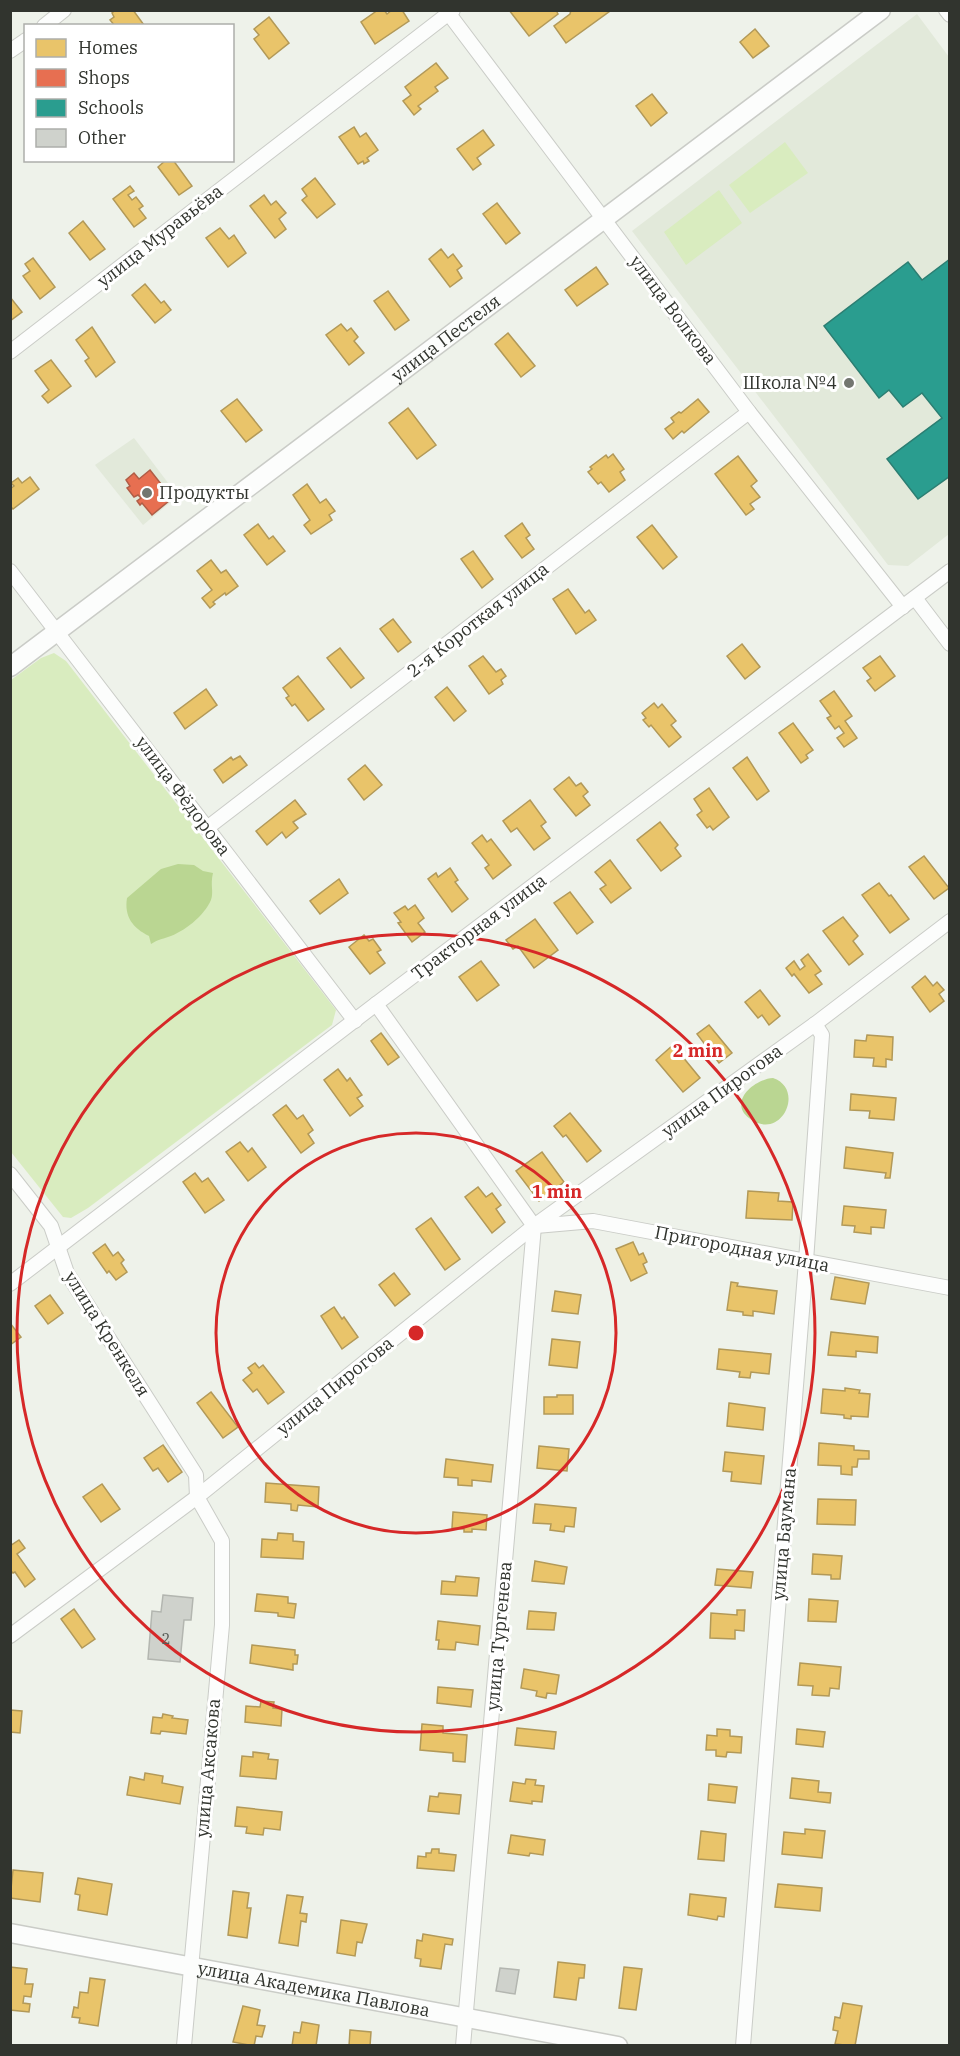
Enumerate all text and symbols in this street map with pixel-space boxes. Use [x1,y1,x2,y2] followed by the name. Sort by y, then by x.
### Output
[24,24,234,162] legend
[78,36,138,59] text: Homes
[78,66,130,89] text: Shops
[78,96,144,119] text: Schools
[78,126,126,149] text: Other
[92,179,227,292] street label: улица Муравьёва
[625,250,722,369] street label: улица Волкова
[386,289,505,386] street label: улица Пестеля
[743,371,837,394] place label: Школа №4
[842,376,856,390] marker: Школа №4
[159,481,249,504] place label: Продукты
[140,486,154,500] marker: Продукты
[402,557,553,682] street label: 2-я Короткая улица
[131,731,236,860] street label: улица Фёдорова
[407,868,551,985] street label: Тракторная улица
[657,1039,787,1142] street label: улица Пирогова
[673,1039,723,1062] text: 2 min
[532,1180,582,1203] text: 1 min
[653,1220,832,1277] street label: Пригородная улица
[60,1267,155,1401] street label: улица Кренкеля
[406,1323,426,1343] centre of rings
[272,1331,398,1440] street label: улица Пирогова
[766,1467,801,1601] street label: улица Баумана
[481,1560,517,1712] street label: улица Тургенева
[161,1629,171,1648] house number: 2
[190,1697,225,1838] street label: улица Аксакова
[196,1956,432,2022] street label: улица Академика Павлова

